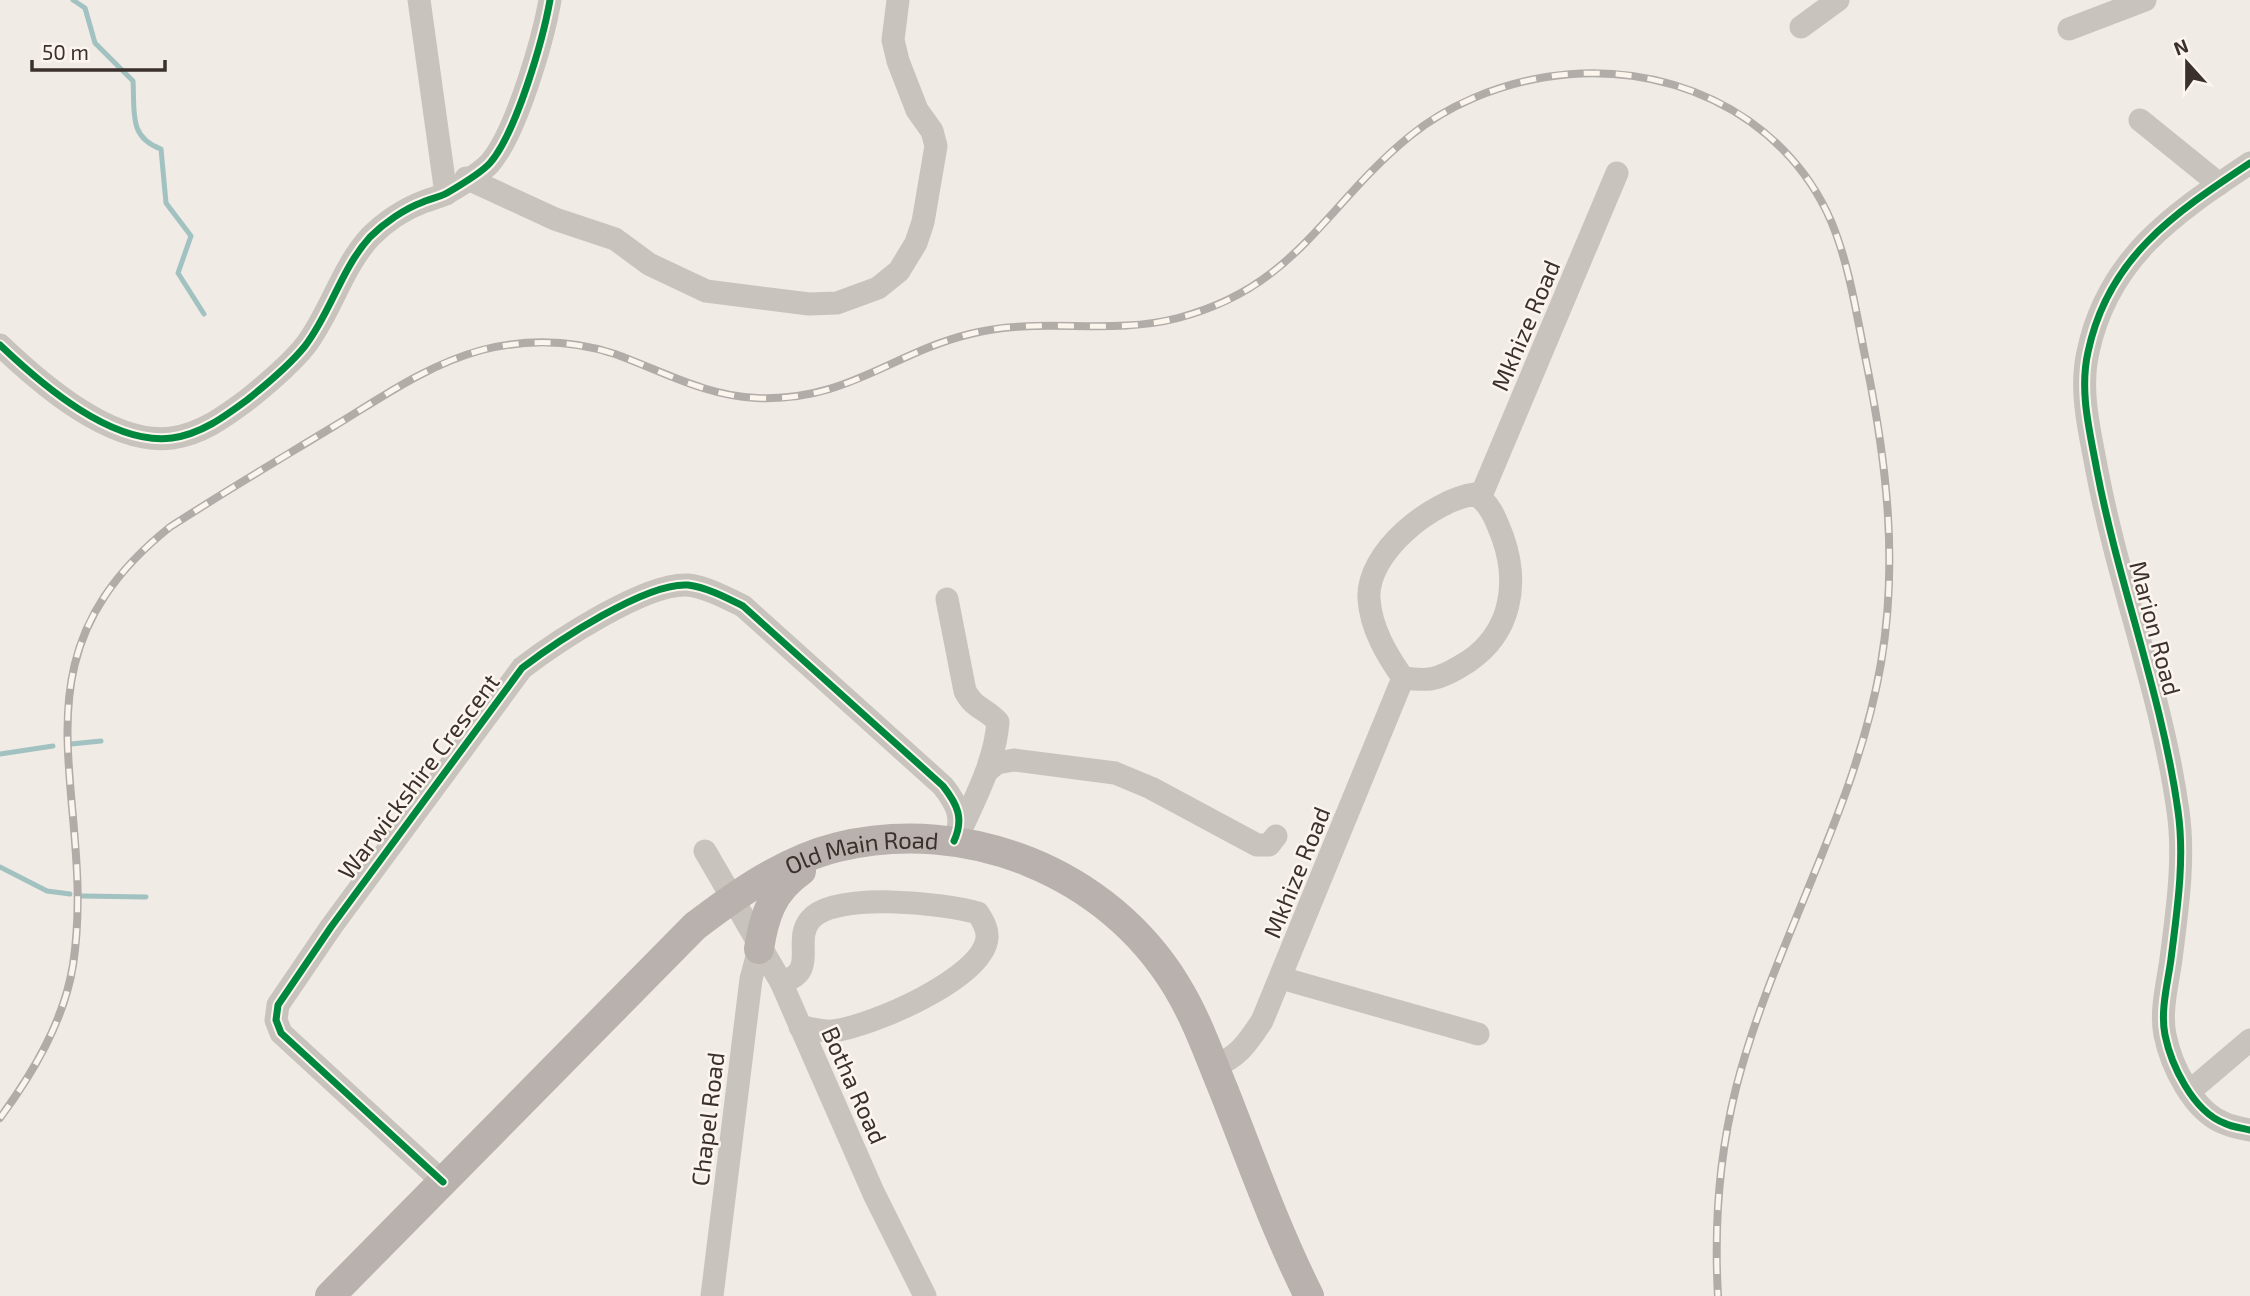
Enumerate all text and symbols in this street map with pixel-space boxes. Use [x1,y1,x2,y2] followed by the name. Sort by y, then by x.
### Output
[32,28,164,72] scale bar
[2152,28,2222,98] north arrow
[2170,33,2191,60] text: N
[42,39,89,64] text: 50 m
[1485,255,1565,395] street label: Mkhize Road
[2124,558,2188,698] street label: Marion Road
[331,667,505,885] street label: Warwickshire Crescent
[1257,802,1335,942] street label: Mkhize Road
[780,824,940,880] street label: Old Main Road
[816,1022,894,1148] street label: Botha Road
[684,1050,730,1188] street label: Chapel Road

